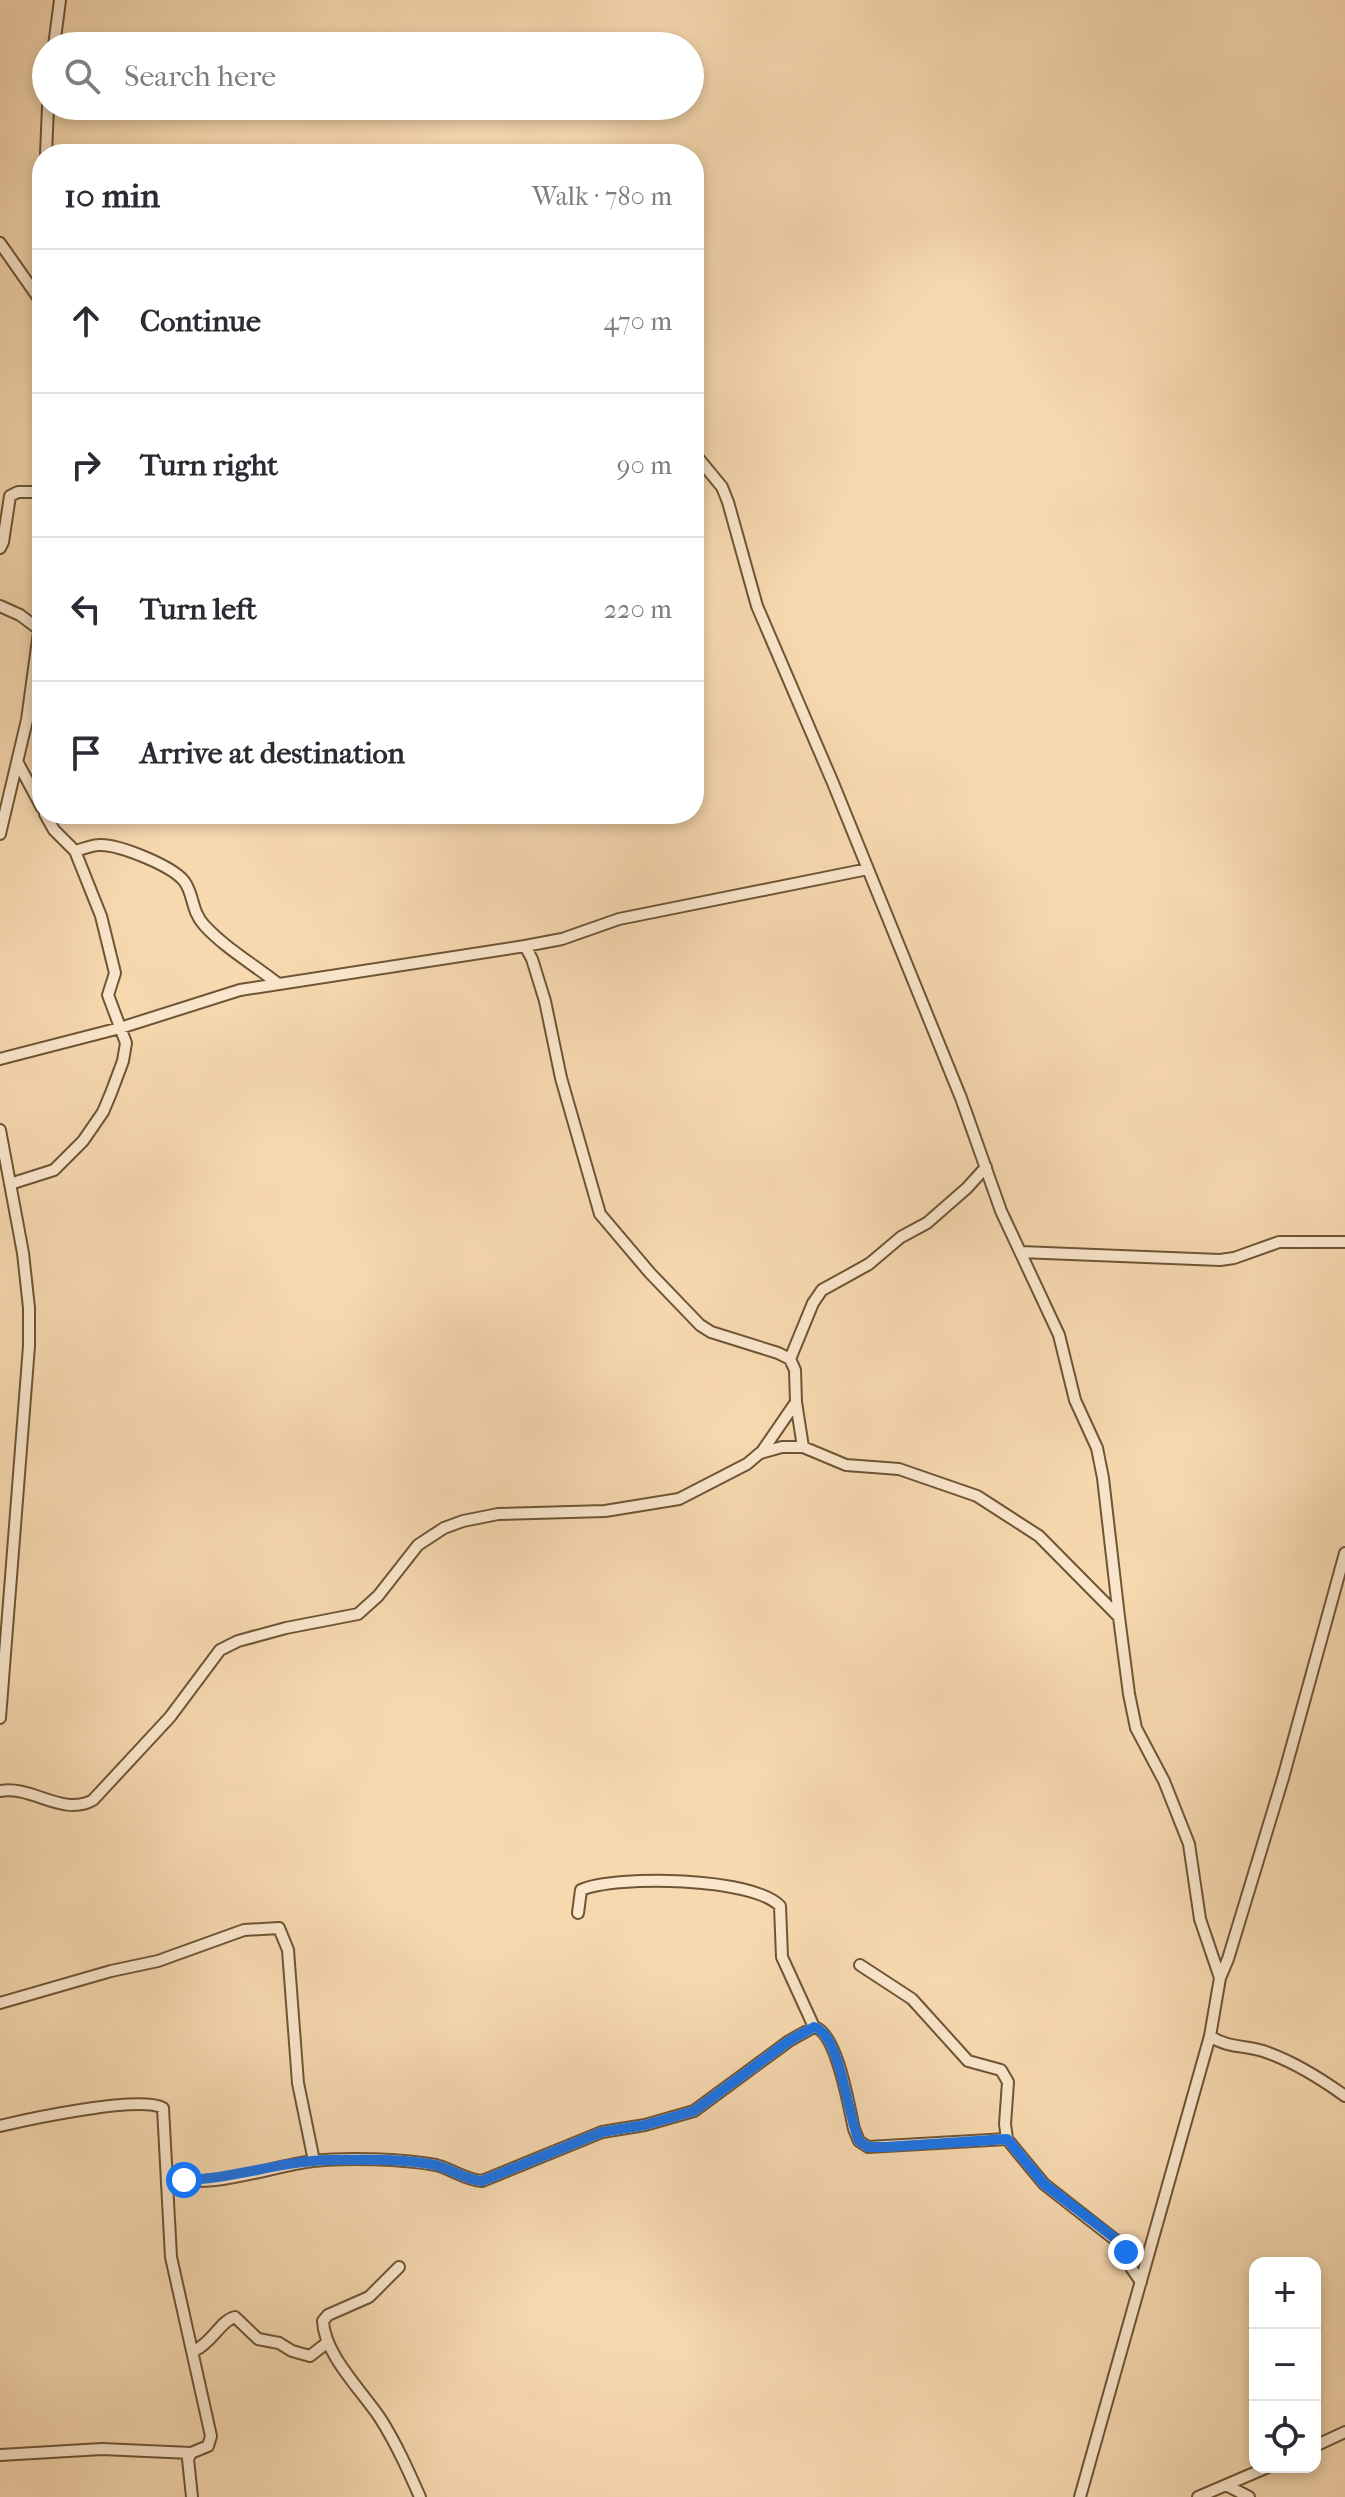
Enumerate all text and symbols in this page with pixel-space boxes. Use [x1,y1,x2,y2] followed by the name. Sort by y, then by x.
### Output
[32,32,704,120] search box
[60,54,104,98] icon: search
[124,59,276,94] text: Search here
[64,176,160,216] text: 10 min
[532,181,672,212] text: Walk · 780 m
[64,299,108,343] icon: ahead
[140,304,261,339] text: Continue
[603,306,672,337] text: 470 m
[64,443,108,487] icon: right
[140,448,278,483] text: Turn right
[617,450,672,481] text: 90 m
[64,587,108,631] icon: left
[140,592,257,627] text: Turn left
[604,594,672,625] text: 220 m
[64,731,108,775] icon: arrive
[140,736,405,771] text: Arrive at destination
[166,2162,202,2198] route start
[1108,2234,1144,2270] route end
[1249,2257,1321,2473] map controls
[1249,2257,1321,2329] button: +
[1249,2329,1321,2401] button: −
[1249,2401,1321,2473] button: locate

